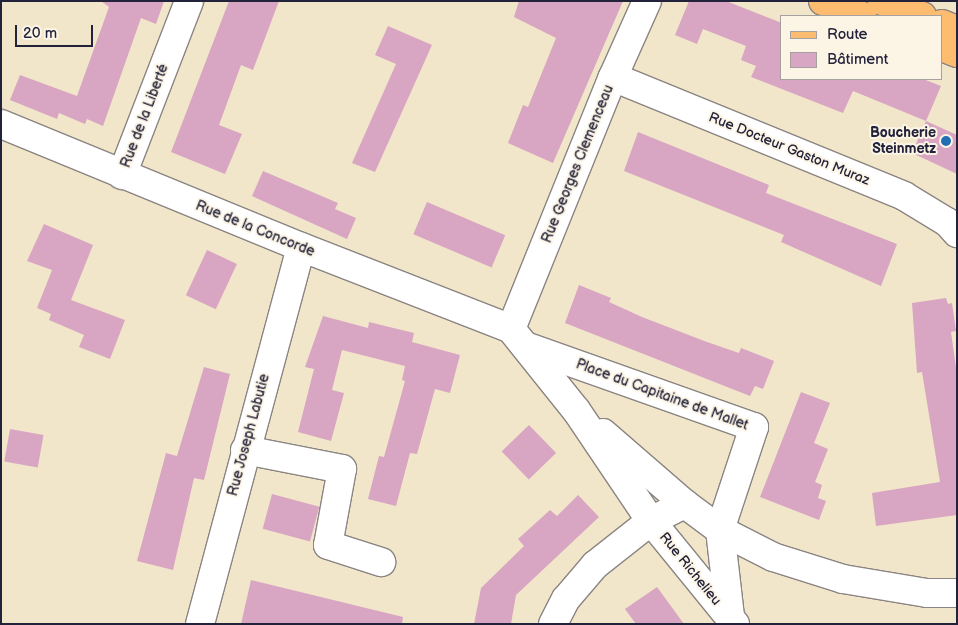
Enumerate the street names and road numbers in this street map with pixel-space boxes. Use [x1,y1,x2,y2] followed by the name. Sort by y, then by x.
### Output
[118,62,172,170] street label: Rue de la Liberté
[539,83,617,245] street label: Rue Georges Clemenceau
[706,109,872,189] street label: Rue Docteur Gaston Muraz
[193,197,317,261] street label: Rue de la Concorde
[574,356,750,434] street label: Place du Capitaine de Mallet
[224,372,274,498] street label: Rue Joseph Labutie
[655,529,725,609] street label: Rue Richelieu

